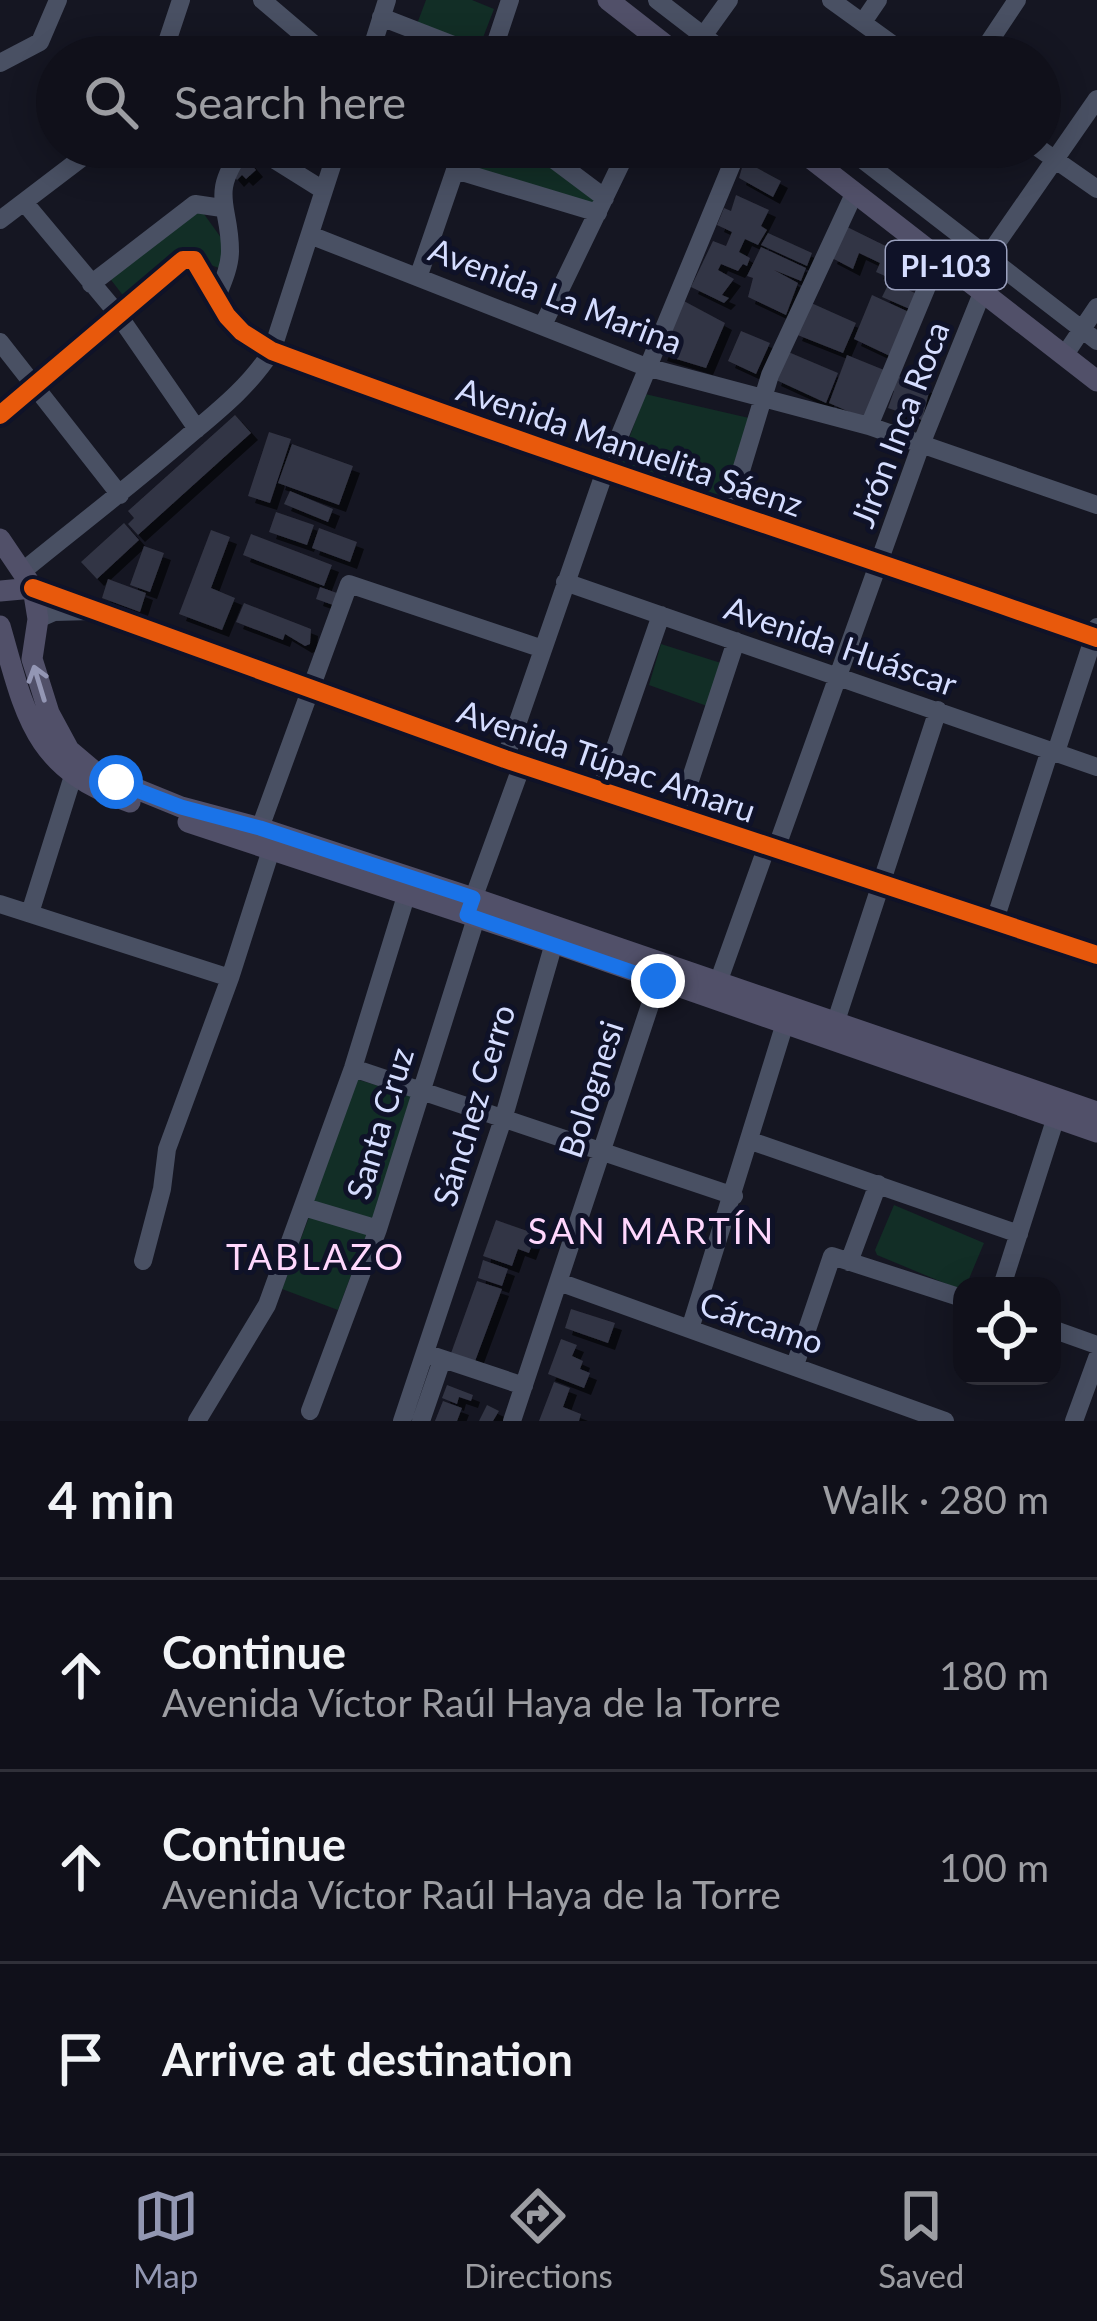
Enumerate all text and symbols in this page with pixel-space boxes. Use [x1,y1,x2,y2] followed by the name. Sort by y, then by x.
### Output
[36,36,1061,168] search box
[78,69,144,135] icon: search
[174,75,406,129] text: Search here
[424,228,688,362] street label: Avenida La Marina
[886,241,1006,289] road number: PI-103
[841,316,957,532] street label: Jirón Inca Roca
[452,368,808,524] street label: Avenida Manuelita Sáenz
[720,587,962,703] street label: Avenida Huáscar
[27,665,49,703] one-way arrow
[453,690,761,830] street label: Avenida Túpac Amaru
[89,755,143,809] route start
[631,954,685,1008] route end
[423,999,523,1211] street label: Sánchez Cerro
[549,1016,631,1162] street label: Bolognesi
[337,1042,421,1204] street label: Santa Cruz
[528,1208,776,1252] district label: SAN MARTÍN
[226,1234,406,1278] district label: TABLAZO
[953,1277,1061,1385] map controls
[953,1277,1061,1385] button: locate
[695,1282,829,1362] street label: Cárcamo
[48,1469,174,1530] text: 4 min
[822,1476,1049,1522] text: Walk · 280 m
[162,1625,346,1679] text: Continue
[48,1642,114,1708] icon: ahead
[939,1652,1049,1698] text: 180 m
[162,1679,781,1725] text: Avenida Víctor Raúl Haya de la Torre
[162,1817,346,1871] text: Continue
[48,1834,114,1900] icon: ahead
[939,1844,1049,1890] text: 100 m
[162,1871,781,1917] text: Avenida Víctor Raúl Haya de la Torre
[48,2026,114,2092] icon: arrive
[162,2032,573,2086] text: Arrive at destination
[133,2183,199,2295] tab: Map
[464,2183,613,2295] tab: Directions
[878,2183,964,2295] tab: Saved

